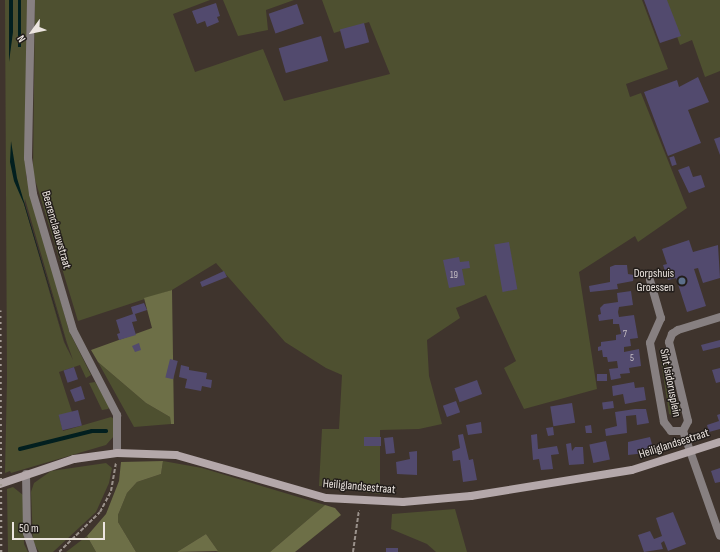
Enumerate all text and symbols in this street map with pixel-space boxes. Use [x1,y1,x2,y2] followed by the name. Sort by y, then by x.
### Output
[12,12,52,52] north arrow
[14,33,29,45] text: N
[38,189,74,271] street label: Beerenclaauwstraat
[634,267,674,295] place label: Dorpshuis Groessen
[450,270,458,282] house number: 19
[677,276,687,286] marker: Dorpshuis Groessen
[623,329,627,341] house number: 7
[656,348,684,418] street label: Sint Isidorusplein
[630,353,634,365] house number: 5
[637,426,711,462] street label: Heiliglandsestraat
[322,477,396,497] street label: Heiliglandsestraat
[14,514,107,540] scale bar
[19,521,39,536] text: 50 m

